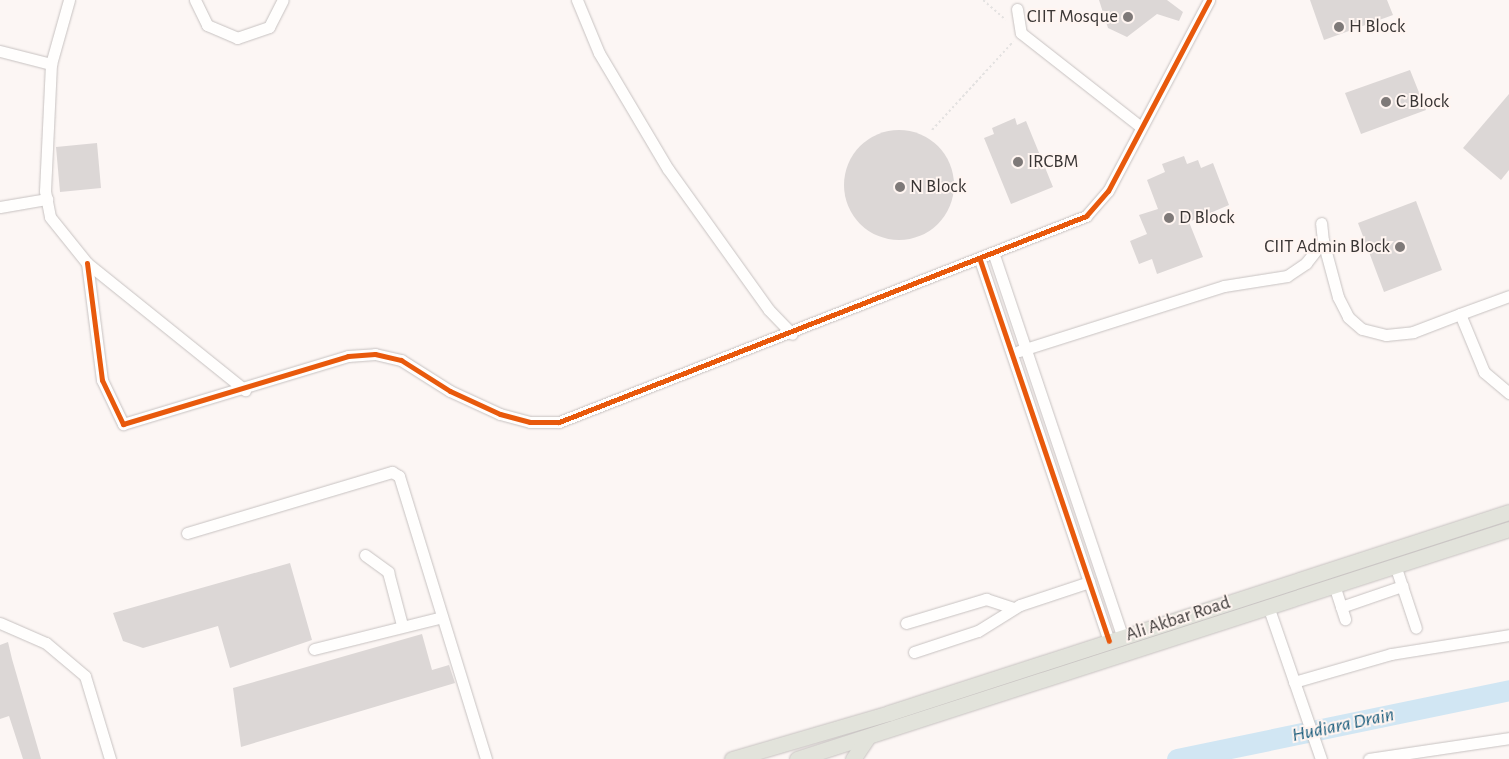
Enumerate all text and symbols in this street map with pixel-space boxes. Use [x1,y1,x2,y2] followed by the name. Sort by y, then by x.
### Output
[1027,6,1118,28] place label: CIIT Mosque
[1122,11,1134,23] marker: CIIT Mosque
[1349,16,1405,38] place label: H Block
[1333,21,1345,33] marker: H Block
[1396,91,1449,113] place label: C Block
[1380,96,1392,108] marker: C Block
[1028,151,1079,173] place label: IRCBM
[1012,156,1024,168] marker: IRCBM
[910,176,966,198] place label: N Block
[894,181,906,193] marker: N Block
[1179,207,1235,229] place label: D Block
[1163,212,1175,224] marker: D Block
[1264,236,1390,258] place label: CIIT Admin Block
[1394,241,1406,253] marker: CIIT Admin Block
[1123,591,1233,647] street label: Ali Akbar Road
[1290,702,1396,748] water label: Hudiara Drain

